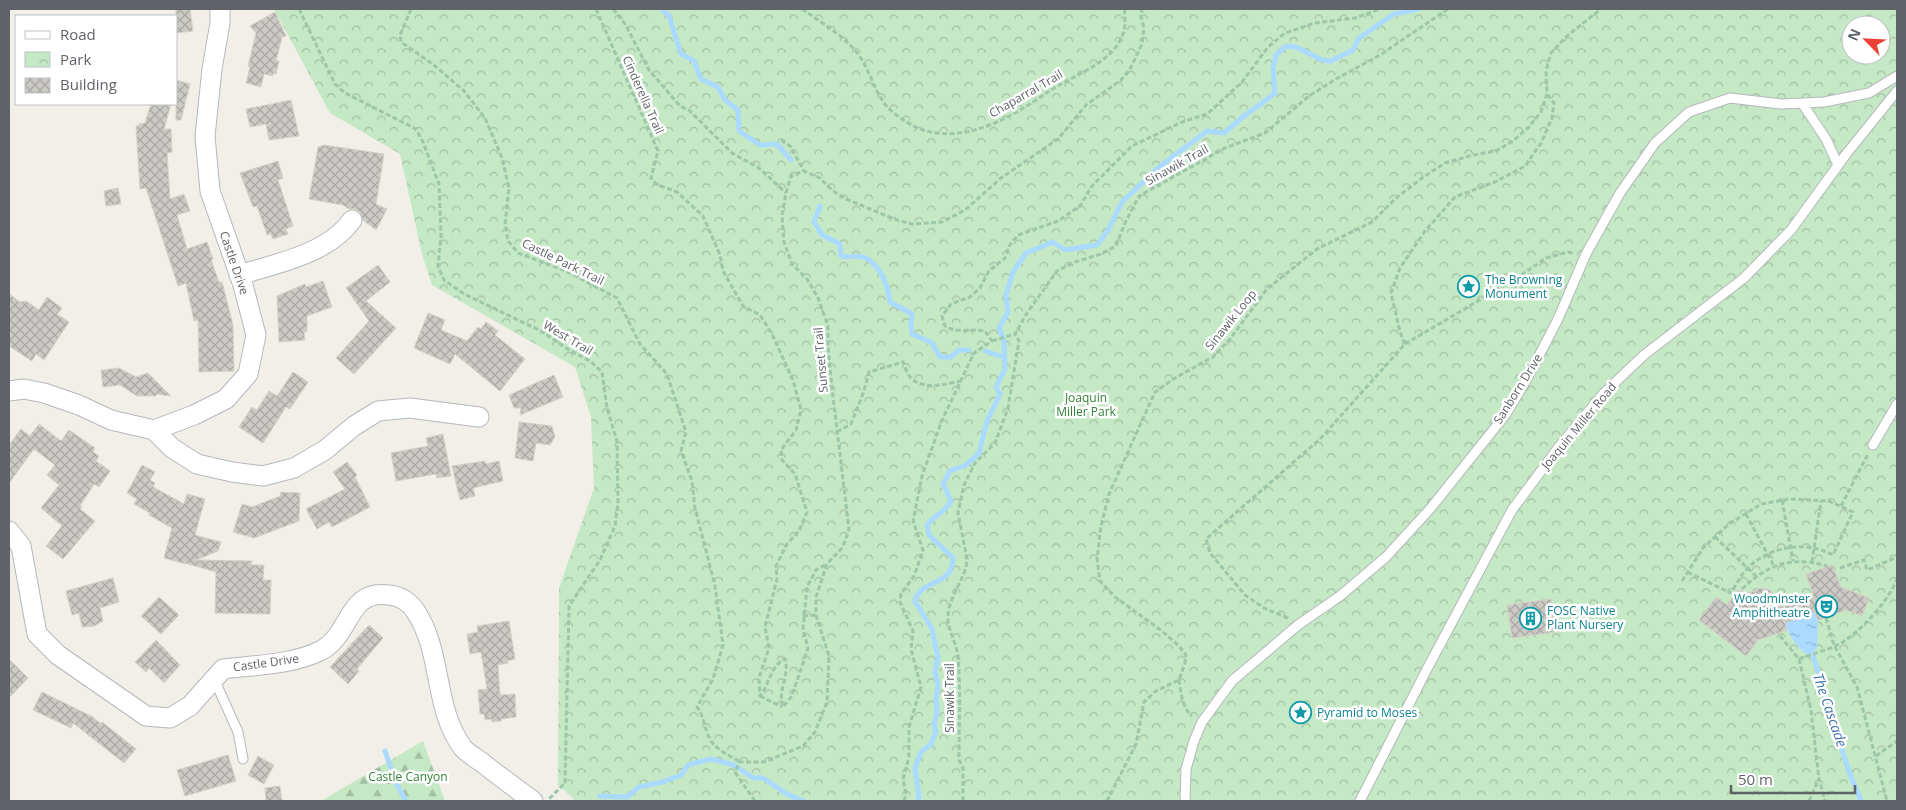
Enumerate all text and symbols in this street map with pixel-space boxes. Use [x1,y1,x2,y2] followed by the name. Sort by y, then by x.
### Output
[15,15,178,105] legend
[1841,15,1891,65] north arrow
[60,24,96,44] text: Road
[1843,25,1865,44] text: N
[60,49,91,69] text: Park
[619,53,668,137] street label: Cinderella Trail
[986,66,1066,122] street label: Chaparral Trail
[60,74,117,94] text: Building
[1142,140,1211,189] street label: Sinawik Trail
[216,229,253,297] street label: Castle Drive
[519,234,607,289] street label: Castle Park Trail
[1485,271,1563,302] place label: The Browning Monument
[1457,275,1481,299] place icon: The Browning Monument
[1201,286,1260,354] street label: Sinawik Loop
[540,316,596,359] street label: West Trail
[809,327,832,393] street label: Sunset Trail
[1489,350,1546,427] street label: Sanborn Drive
[1537,379,1620,474] street label: Joaquin Miller Road
[1056,389,1117,420] park label: Joaquin Miller Park
[1733,590,1810,621] place label: Woodminster Amphitheatre
[1814,594,1838,618] theatre icon: Woodminster Amphitheatre
[1547,602,1624,633] place label: FOSC Native Plant Nursery
[1519,606,1543,630] building icon: FOSC Native Plant Nursery
[232,649,300,676] street label: Castle Drive
[941,663,958,733] street label: Sinawik Trail
[1809,670,1852,749] water label: The Cascade
[1289,701,1313,725] place icon: Pyramid to Moses
[1317,704,1417,721] place label: Pyramid to Moses
[1731,762,1855,794] scale bar
[368,768,448,785] park label: Castle Canyon
[1738,769,1773,789] text: 50 m

